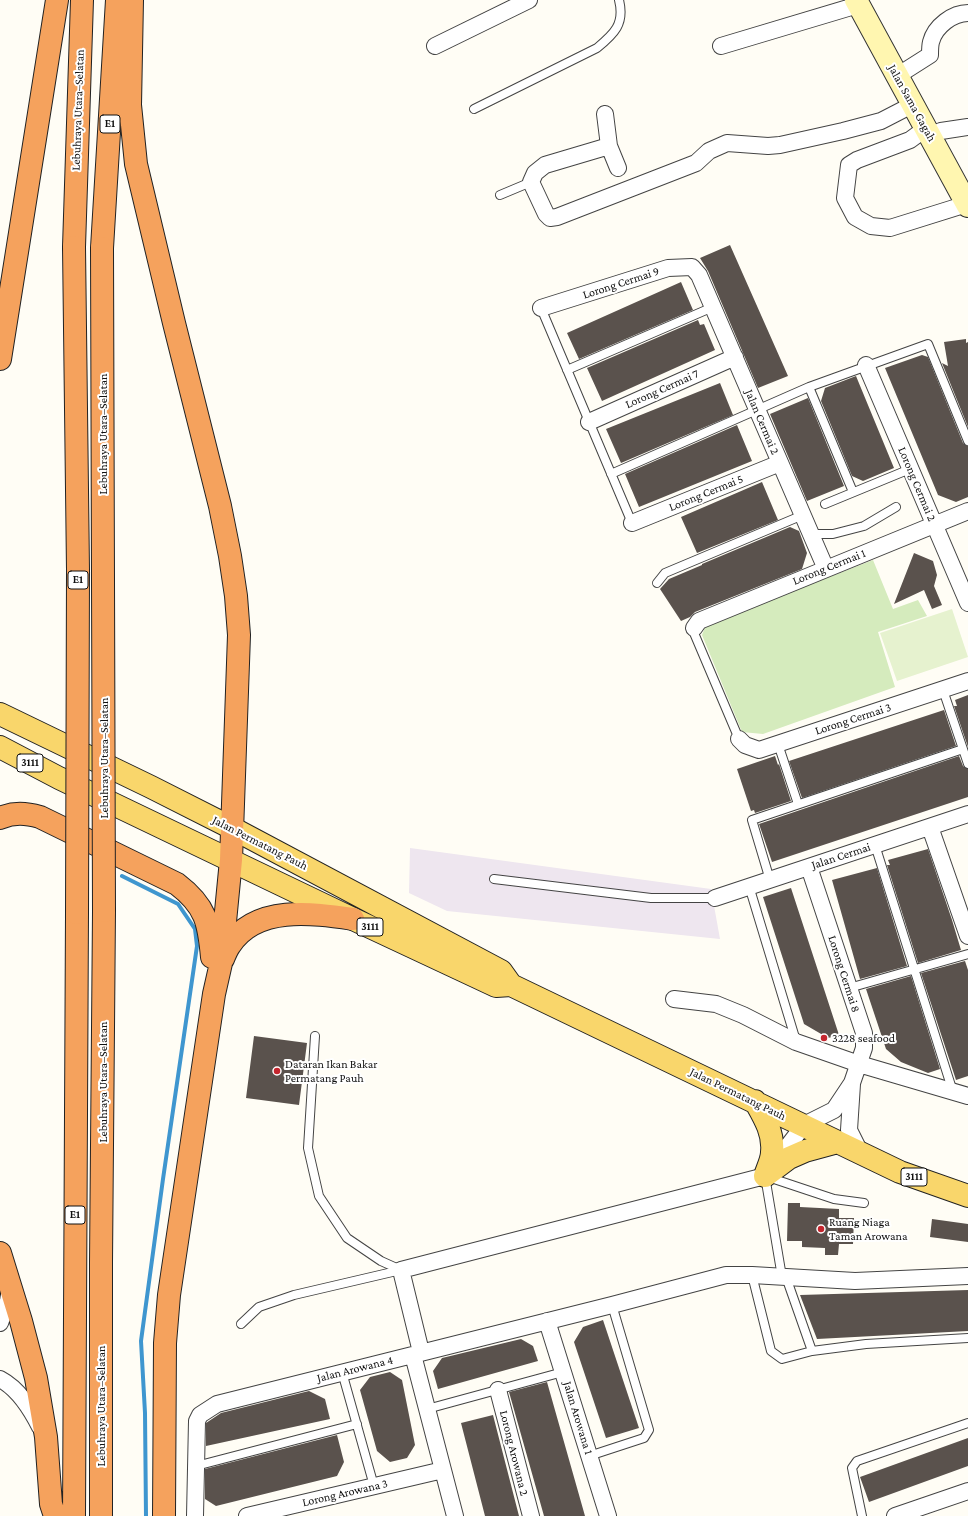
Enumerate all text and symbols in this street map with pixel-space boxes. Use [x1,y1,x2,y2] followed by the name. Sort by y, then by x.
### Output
[69,49,87,171] street label: Lebuhraya Utara–Selatan
[885,62,939,144] street label: Jalan Sama Gagah
[100,115,120,133] road number: E1
[581,264,661,302] street label: Lorong Cermai 9
[623,366,701,412] street label: Lorong Cermai 7
[96,373,110,495] street label: Lebuhraya Utara–Selatan
[742,387,782,457] street label: Jalan Cermai 2
[895,445,939,523] street label: Lorong Cermai 2
[667,471,745,515] street label: Lorong Cermai 5
[790,546,868,588] street label: Lorong Cermai 1
[68,571,88,589] road number: E1
[97,697,111,819] street label: Lebuhraya Utara–Selatan
[813,700,893,738] street label: Lorong Cermai 3
[17,754,43,772] road number: 3111
[210,813,310,873] street label: Jalan Permatang Pauh
[810,840,872,872] street label: Jalan Cermai
[357,918,383,936] road number: 3111
[825,934,863,1014] street label: Lorong Cermai 8
[96,1021,110,1143] street label: Lebuhraya Utara–Selatan
[832,1031,895,1045] place label: 3228 seafood
[819,1033,829,1043] marker: 3228 seafood
[285,1057,377,1085] place label: Dataran Ikan Bakar Permatang Pauh
[688,1064,788,1124] street label: Jalan Permatang Pauh
[272,1066,282,1076] marker: Dataran Ikan Bakar Permatang Pauh
[901,1168,927,1186] road number: 3111
[65,1206,85,1224] road number: E1
[829,1215,908,1243] place label: Ruang Niaga Taman Arowana
[816,1224,826,1234] marker: Ruang Niaga Taman Arowana
[94,1345,108,1467] street label: Lebuhraya Utara–Selatan
[315,1353,395,1385] street label: Jalan Arowana 4
[560,1380,596,1456] street label: Jalan Arowana 1
[496,1409,532,1497] street label: Lorong Arowana 2
[301,1476,389,1510] street label: Lorong Arowana 3

